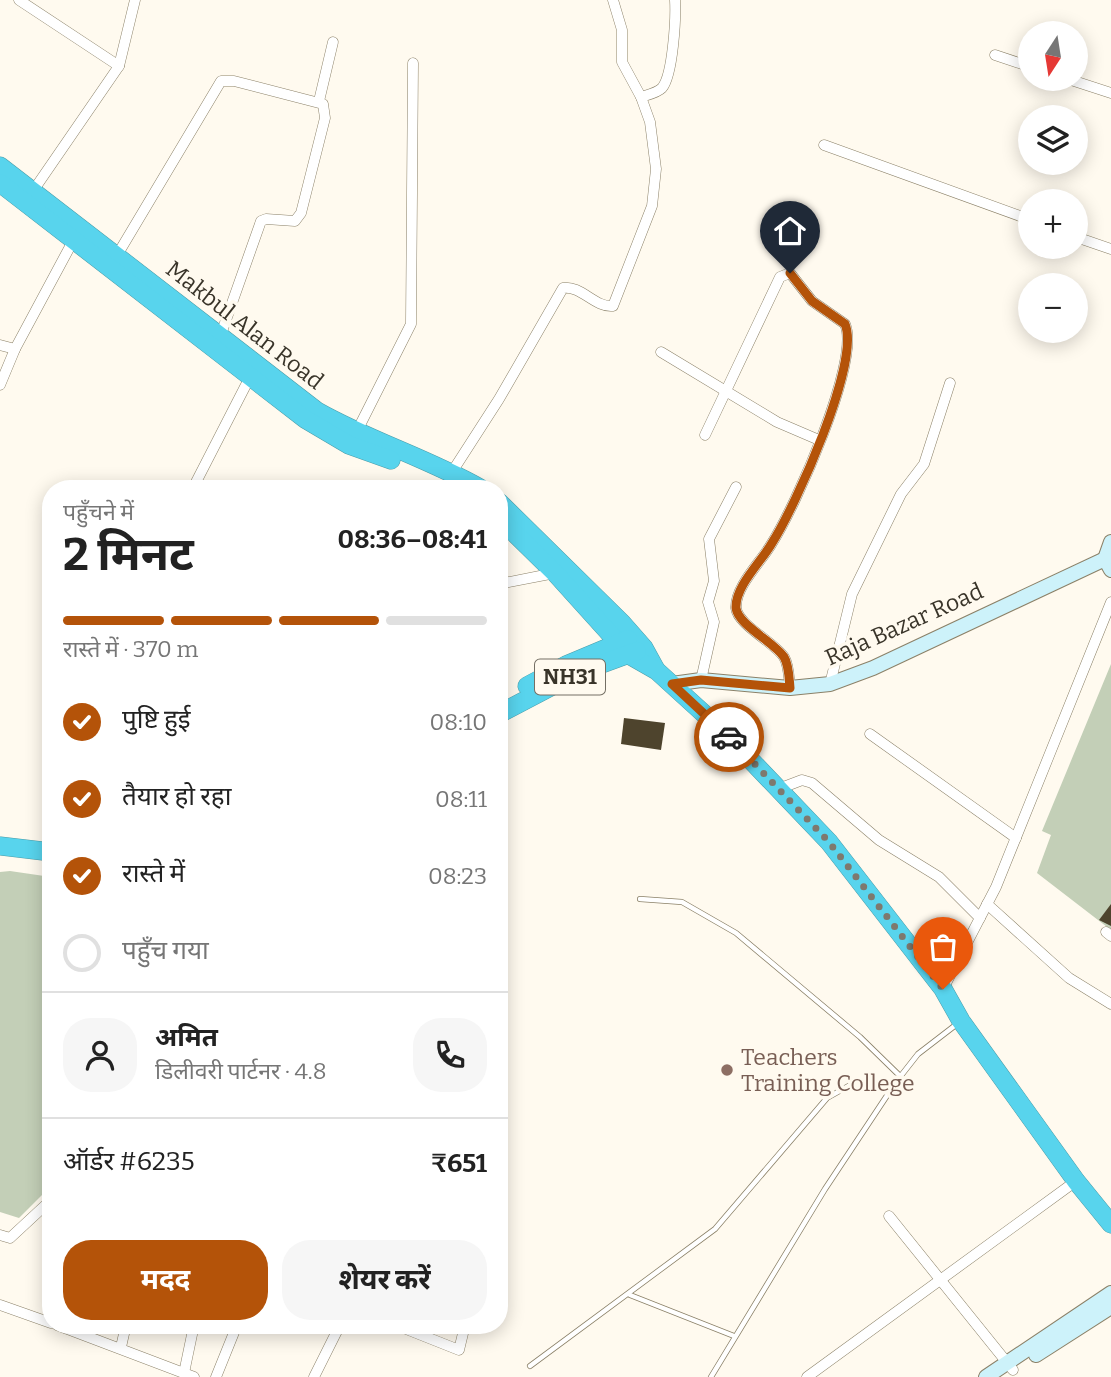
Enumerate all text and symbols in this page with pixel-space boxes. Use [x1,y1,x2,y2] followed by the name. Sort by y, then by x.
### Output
[1018,21,1088,91] north arrow
[1018,21,1088,343] map controls
[1018,105,1088,175] button: layers
[1018,189,1088,259] button: +
[760,201,820,273] pin
[771,212,809,250] icon: home
[161,255,330,395] street label: Makbul Alan Road
[1018,273,1088,343] button: −
[63,498,134,526] text: पहुँचने में
[337,524,487,555] text: 08:36–08:41
[63,527,194,582] text: 2 मिनट
[821,576,988,671] street label: Raja Bazar Road
[63,635,198,663] text: रास्ते में · 370 m
[535,660,605,694] road number: NH31
[694,702,764,772] courier
[63,703,101,741] icon: check
[122,704,190,735] text: पुष्टि हुई
[430,708,487,736] text: 08:10
[710,718,748,756] icon: car
[63,780,101,818] icon: check
[122,781,231,812] text: तैयार हो रहा
[435,785,487,813] text: 08:11
[63,857,101,895] icon: check
[122,858,185,889] text: रास्ते में
[428,862,487,890] text: 08:23
[913,917,973,989] pin
[924,928,962,966] icon: bag
[122,935,209,966] text: पहुँच गया
[63,1018,137,1092] button: person
[413,1018,487,1092] button: phone
[155,1022,218,1053] text: अमित
[741,1043,915,1097] place label: Teachers Training College
[155,1057,327,1085] text: डिलीवरी पार्टनर · 4.8
[719,1062,735,1078] marker: Teachers Training College
[63,1146,195,1177] text: ऑर्डर #6235
[431,1148,487,1179] text: ₹651
[63,1240,268,1320] button: मदद
[282,1240,487,1320] button: शेयर करें

